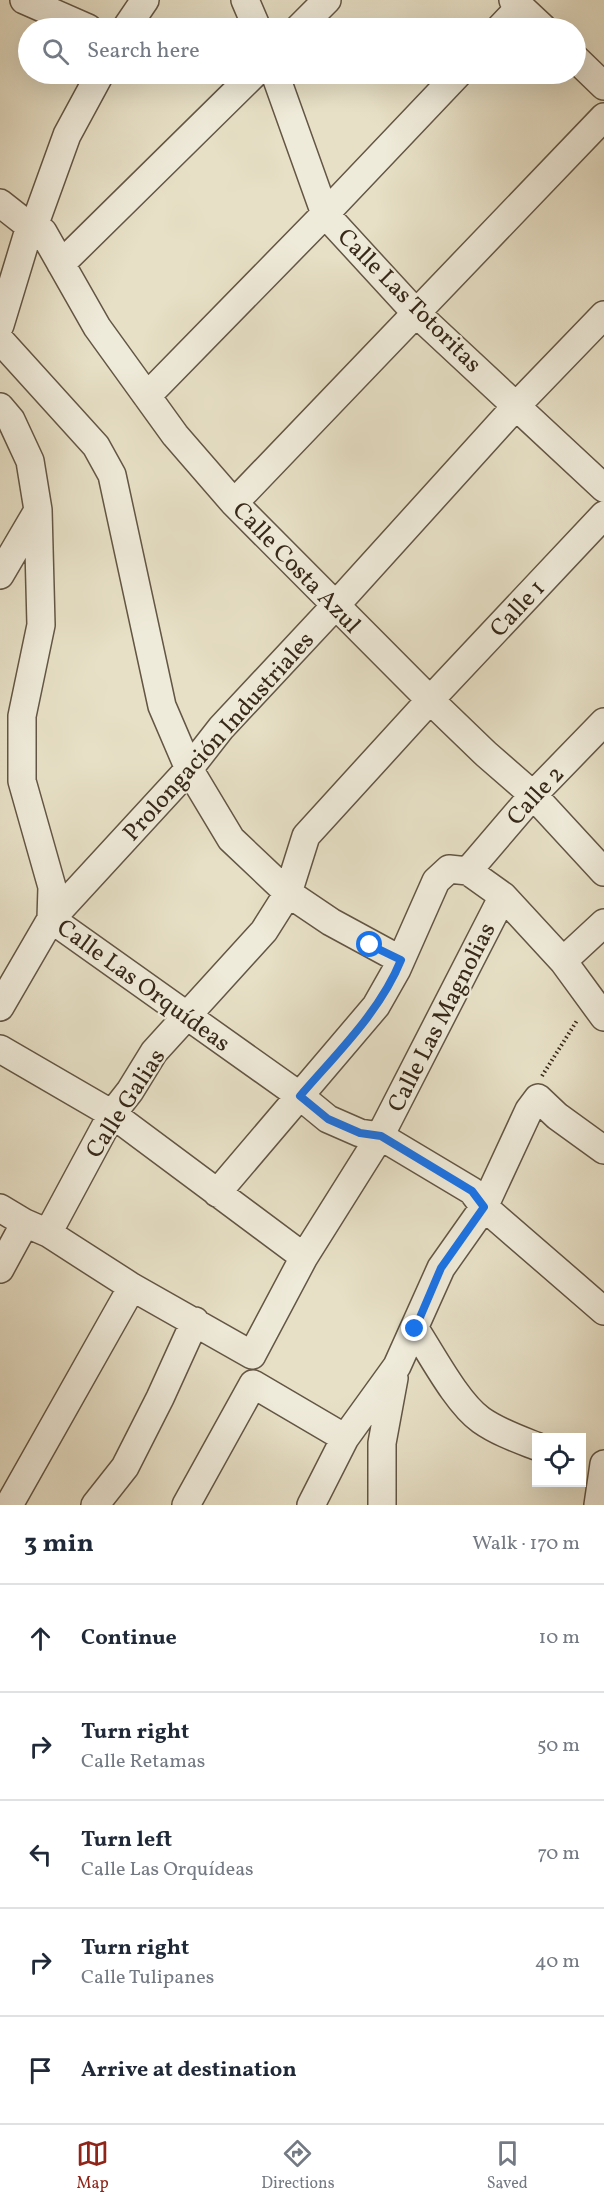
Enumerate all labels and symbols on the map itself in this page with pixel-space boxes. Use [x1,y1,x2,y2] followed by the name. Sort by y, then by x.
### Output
[329,222,488,381] street label: Calle Las Totoritas
[224,495,367,642] street label: Calle Costa Azul
[483,573,554,646] street label: Calle 1
[116,625,323,850] street label: Prolongación Industriales
[500,759,573,834] street label: Calle 2
[49,912,237,1061] street label: Calle Las Orquídeas
[380,917,505,1119] street label: Calle Las Magnolias
[356,931,382,957] route start
[79,1043,175,1165] street label: Calle Galias
[401,1315,427,1341] route end

